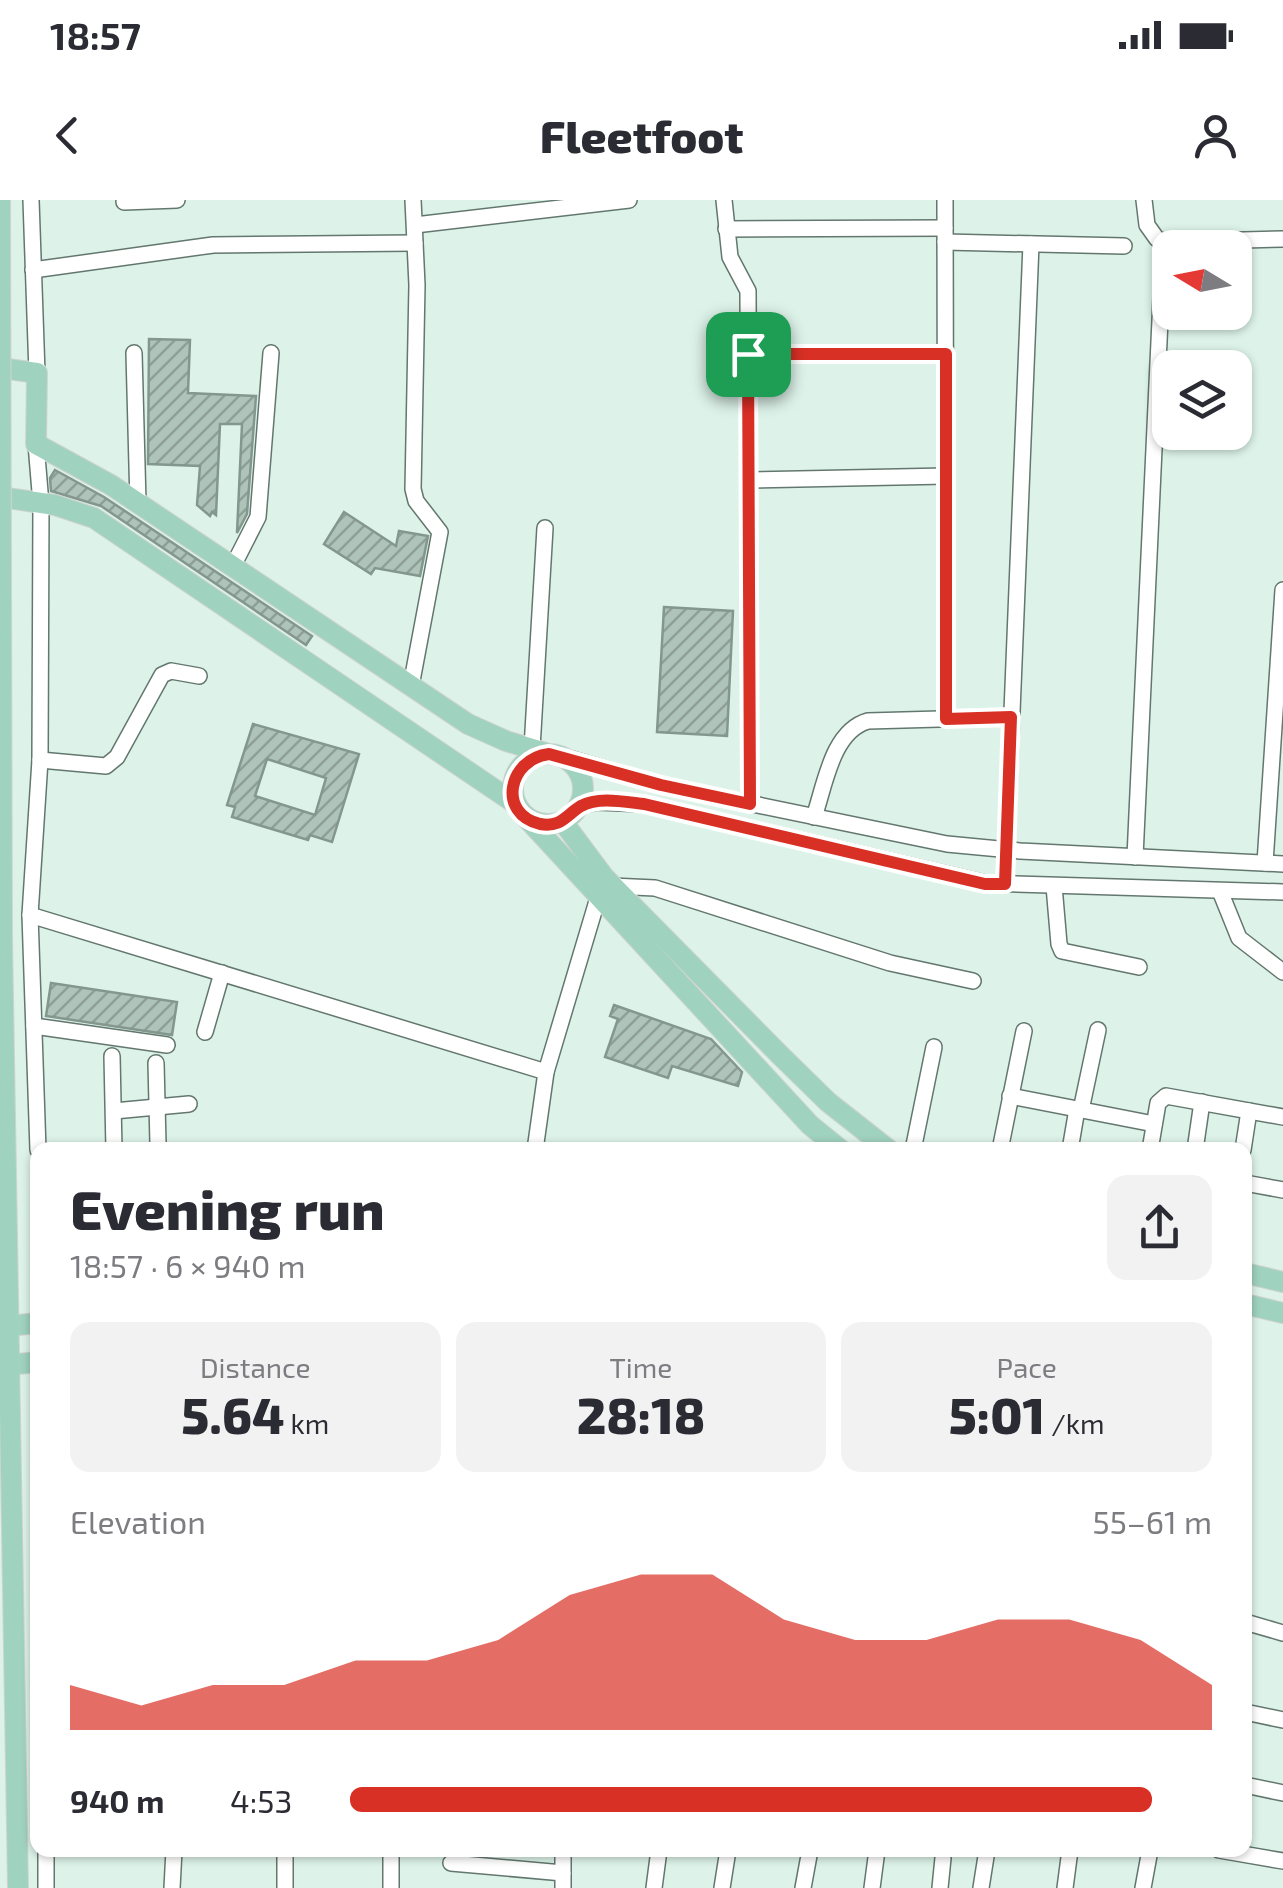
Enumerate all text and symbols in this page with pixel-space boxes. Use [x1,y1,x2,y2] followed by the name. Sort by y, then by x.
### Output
[50,12,141,58] text: 18:57
[40,108,95,163] icon: back
[540,108,743,162] text: Fleetfoot
[1188,108,1243,163] icon: person
[1152,230,1252,330] north arrow
[1152,230,1252,450] map controls
[706,312,791,397] pin
[721,327,776,382] icon: arrive
[1152,350,1252,450] button: layers
[70,1175,385,1241] text: Evening run
[1107,1175,1212,1280] button: share
[70,1246,306,1284] text: 18:57 · 6 × 940 m
[200,1350,311,1384] text: Distance
[610,1350,672,1384] text: Time
[997,1350,1057,1384] text: Pace
[181,1384,284,1444] text: 5.64
[577,1384,705,1444] text: 28:18
[949,1384,1045,1444] text: 5:01
[284,1406,329,1440] text: km
[1045,1406,1105,1440] text: /km
[70,1502,206,1540] text: Elevation
[1093,1502,1212,1540] text: 55–61 m
[70,1781,165,1819] text: 940 m
[230,1781,292,1819] text: 4:53

